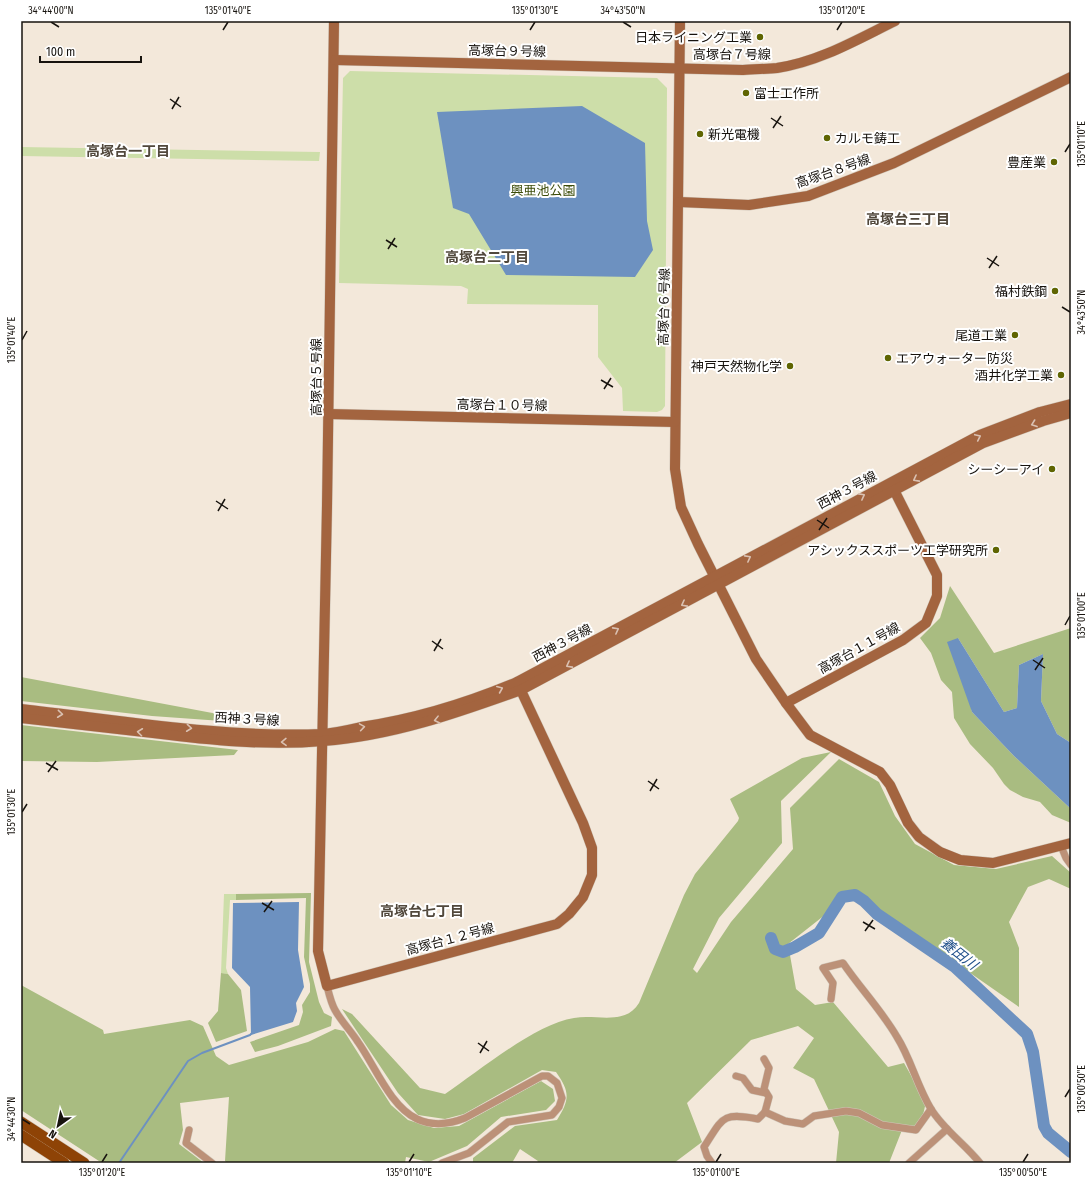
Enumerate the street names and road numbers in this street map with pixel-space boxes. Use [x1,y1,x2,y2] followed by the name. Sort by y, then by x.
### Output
[468,43,546,59] street label: 高塚台９号線
[693,47,771,62] street label: 高塚台７号線
[794,151,872,191] street label: 高塚台８号線
[656,268,672,346] street label: 高塚台６号線
[309,338,324,416] street label: 高塚台５号線
[456,397,548,413] street label: 高塚台１０号線
[815,468,879,512] street label: 西神３号線
[816,619,902,677] street label: 高塚台１１号線
[530,621,594,665] street label: 西神３号線
[214,710,280,728] street label: 西神３号線
[404,920,496,958] street label: 高塚台１２号線

